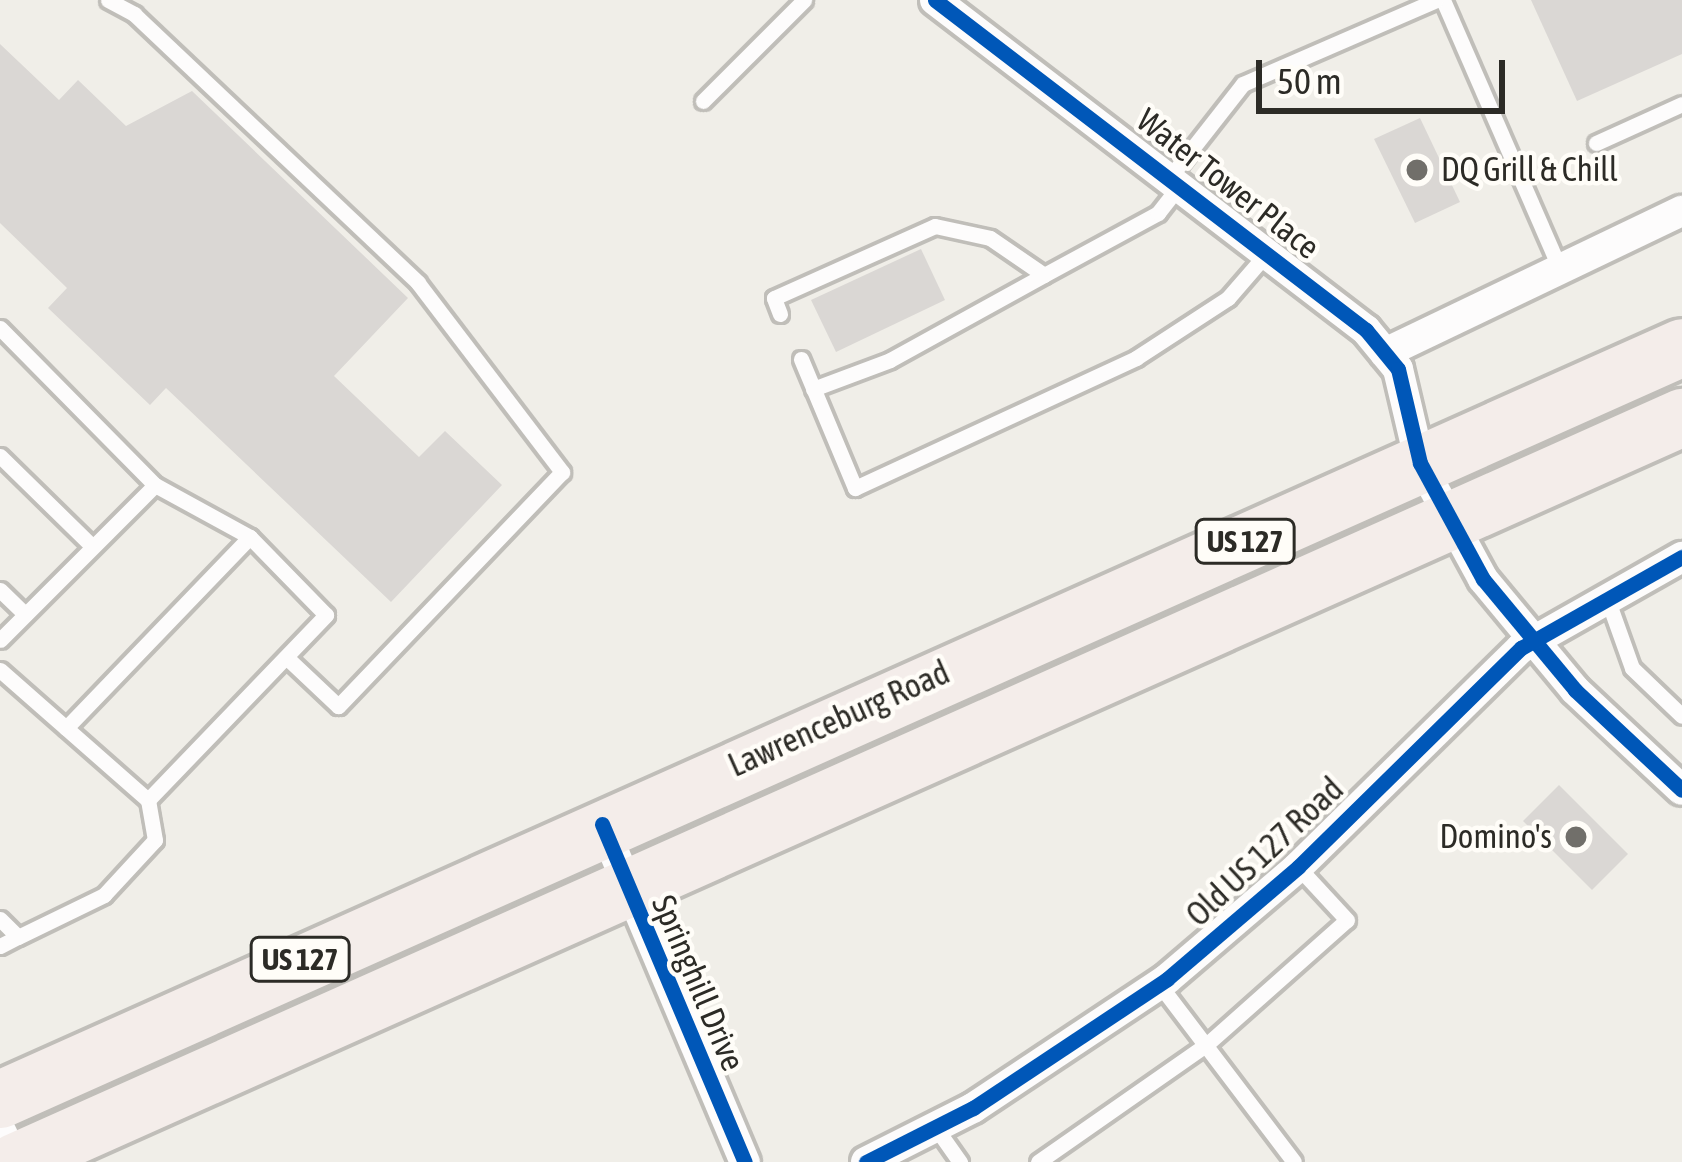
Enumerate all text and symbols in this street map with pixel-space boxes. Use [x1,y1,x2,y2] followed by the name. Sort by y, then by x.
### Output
[1262,36,1511,110] scale bar
[1277,60,1342,102] text: 50 m
[1129,101,1327,267] street label: Water Tower Place
[1441,150,1618,190] place label: DQ Grill & Chill
[1404,157,1430,183] marker: DQ Grill & Chill
[1194,517,1296,565] road number: US 127
[722,653,956,785] street label: Lawrenceburg Road
[1178,769,1352,935] street label: Old US 127 Road
[1439,817,1552,857] place label: Domino's
[1563,824,1589,850] marker: Domino's
[643,889,753,1077] street label: Springhill Drive
[249,935,351,983] road number: US 127

